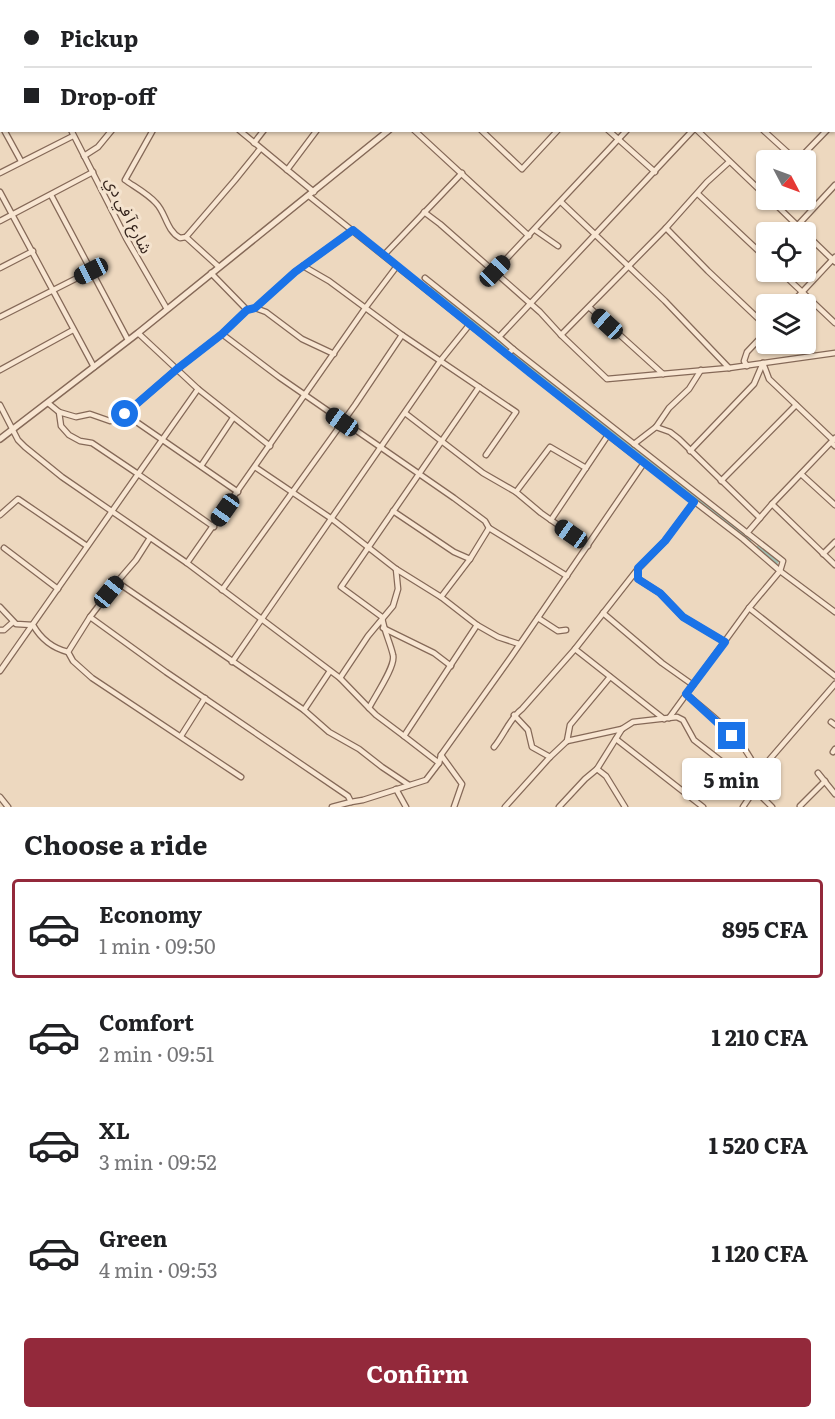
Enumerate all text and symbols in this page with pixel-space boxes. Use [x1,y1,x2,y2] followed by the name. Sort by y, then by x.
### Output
[60,21,138,54] text: Pickup
[60,79,156,112] text: Drop-off
[756,150,816,210] north arrow
[756,150,816,354] map controls
[99,172,159,258] street label: شارع آ في دي
[756,222,816,282] button: locate
[476,252,514,290] car
[71,255,111,287] car
[756,294,816,354] button: layers
[588,305,626,343] car
[111,400,138,427] route start
[322,404,362,440] car
[207,490,243,530] car
[551,516,591,552] car
[91,572,127,612] car
[718,722,745,749] route end
[682,757,782,799] callout: 5 min
[703,764,760,794] text: 5 min
[24,823,207,863] text: Choose a ride
[99,897,202,930] text: Economy
[27,902,81,956] icon: car
[722,912,808,945] text: 895 CFA
[99,930,216,960] text: 1 min · 09:50
[99,1005,194,1038] text: Comfort
[27,1010,81,1064] icon: car
[711,1020,808,1053] text: 1 210 CFA
[99,1038,214,1068] text: 2 min · 09:51
[99,1113,130,1146] text: XL
[27,1118,81,1172] icon: car
[709,1128,808,1161] text: 1 520 CFA
[99,1146,217,1176] text: 3 min · 09:52
[99,1221,168,1254] text: Green
[27,1226,81,1280] icon: car
[711,1236,808,1269] text: 1 120 CFA
[99,1254,218,1284] text: 4 min · 09:53
[24,1338,811,1407] button: Confirm

